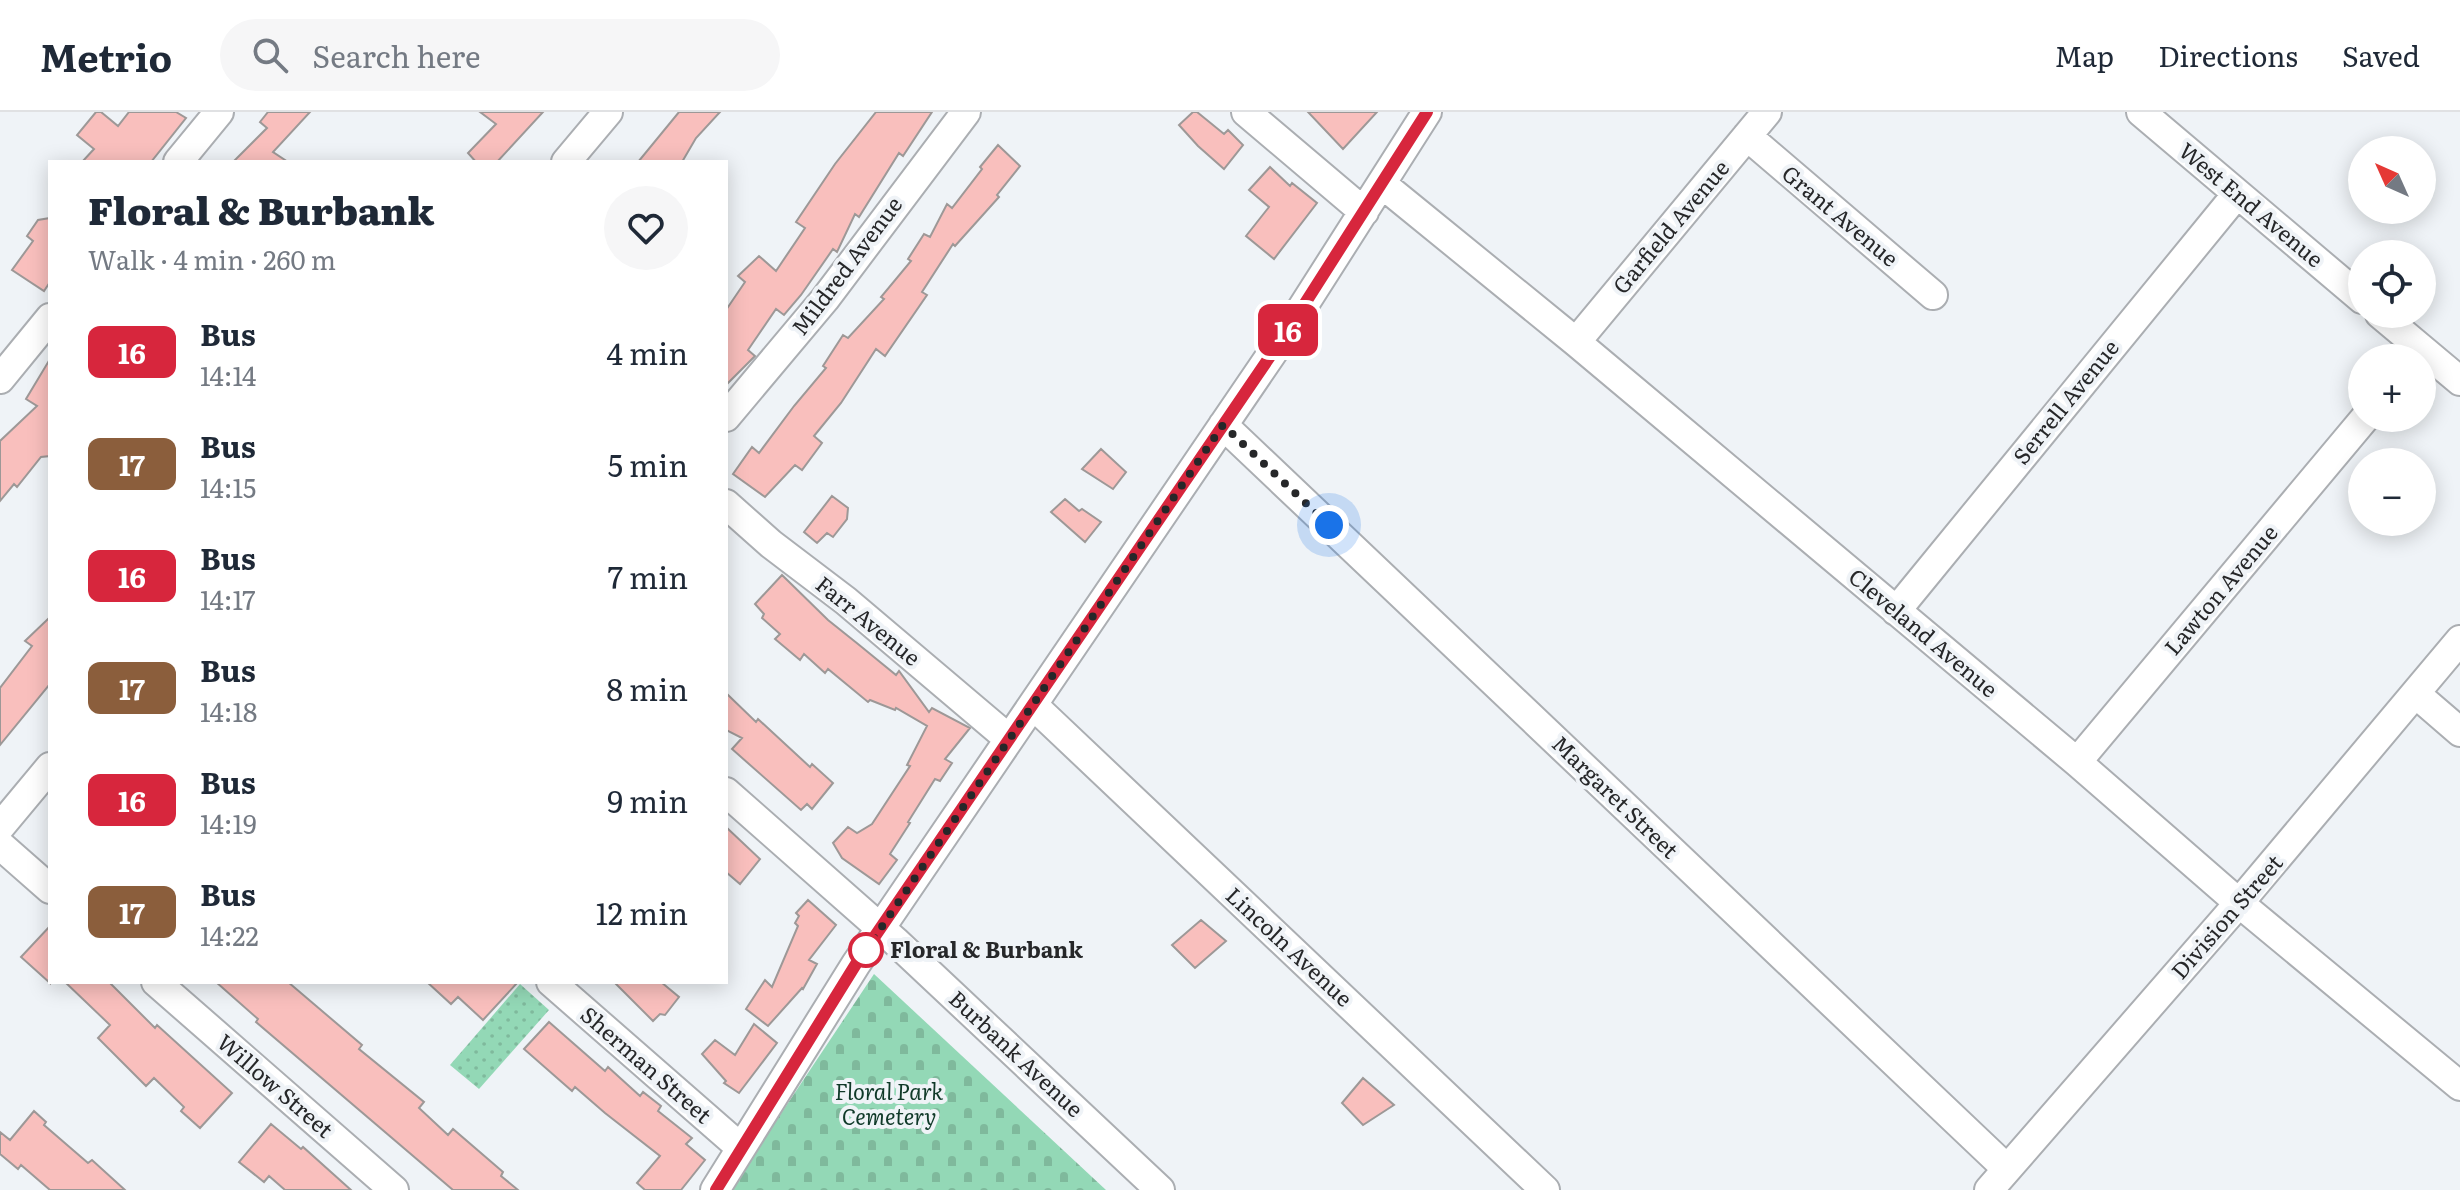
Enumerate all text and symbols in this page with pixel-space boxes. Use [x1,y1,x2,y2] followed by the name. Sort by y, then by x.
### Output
[220,19,780,91] search box
[40,27,172,84] text: Metrio
[248,33,292,77] icon: search
[312,33,481,77] text: Search here
[2055,34,2114,76] text: Map
[2158,34,2298,76] text: Directions
[2342,34,2420,76] text: Saved
[2173,133,2331,274] street label: West End Avenue
[2348,136,2436,224] north arrow
[2348,136,2436,536] map controls
[1604,152,1736,300] street label: Garfield Avenue
[1776,156,1906,273] street label: Grant Avenue
[88,180,434,237] text: Floral & Burbank
[604,186,688,270] button: heart
[783,189,909,341] street label: Mildred Avenue
[88,239,336,278] text: Walk · 4 min · 260 m
[2348,240,2436,328] button: locate
[1252,304,1324,356] line badge: 16
[1274,309,1302,351] text: 16
[200,311,256,355] text: Bus
[607,330,688,374] text: 4 min
[118,331,146,373] text: 16
[2004,331,2126,471] street label: Serrell Avenue
[2348,344,2436,432] button: +
[200,355,256,394] text: 14:14
[200,423,256,467] text: Bus
[608,442,688,486] text: 5 min
[119,443,145,485] text: 17
[2348,448,2436,536] button: −
[200,467,256,506] text: 14:15
[1309,505,1349,545] your location
[2155,517,2284,662] street label: Lawton Avenue
[200,535,256,579] text: Bus
[608,554,688,598] text: 7 min
[118,555,146,597] text: 16
[1842,560,2006,704] street label: Cleveland Avenue
[809,567,929,673] street label: Farr Avenue
[200,579,256,618] text: 14:17
[200,647,256,691] text: Bus
[607,666,688,710] text: 8 min
[119,667,145,709] text: 17
[200,691,257,730] text: 14:18
[1545,727,1687,865] street label: Margaret Street
[200,759,256,803] text: Bus
[607,778,688,822] text: 9 min
[118,779,146,821] text: 16
[200,803,257,842] text: 14:19
[2162,846,2289,986] street label: Division Street
[200,871,256,915] text: Bus
[1219,878,1361,1013] street label: Lincoln Avenue
[596,890,688,934] text: 12 min
[119,891,145,933] text: 17
[200,915,259,954] text: 14:22
[890,932,1083,965] place label: Floral & Burbank
[849,933,883,967] marker: Floral & Burbank
[942,982,1092,1124] street label: Burbank Avenue
[574,998,720,1130] street label: Sherman Street
[211,1025,341,1145] street label: Willow Street
[835,1074,943,1132] park label: Floral Park Cemetery

